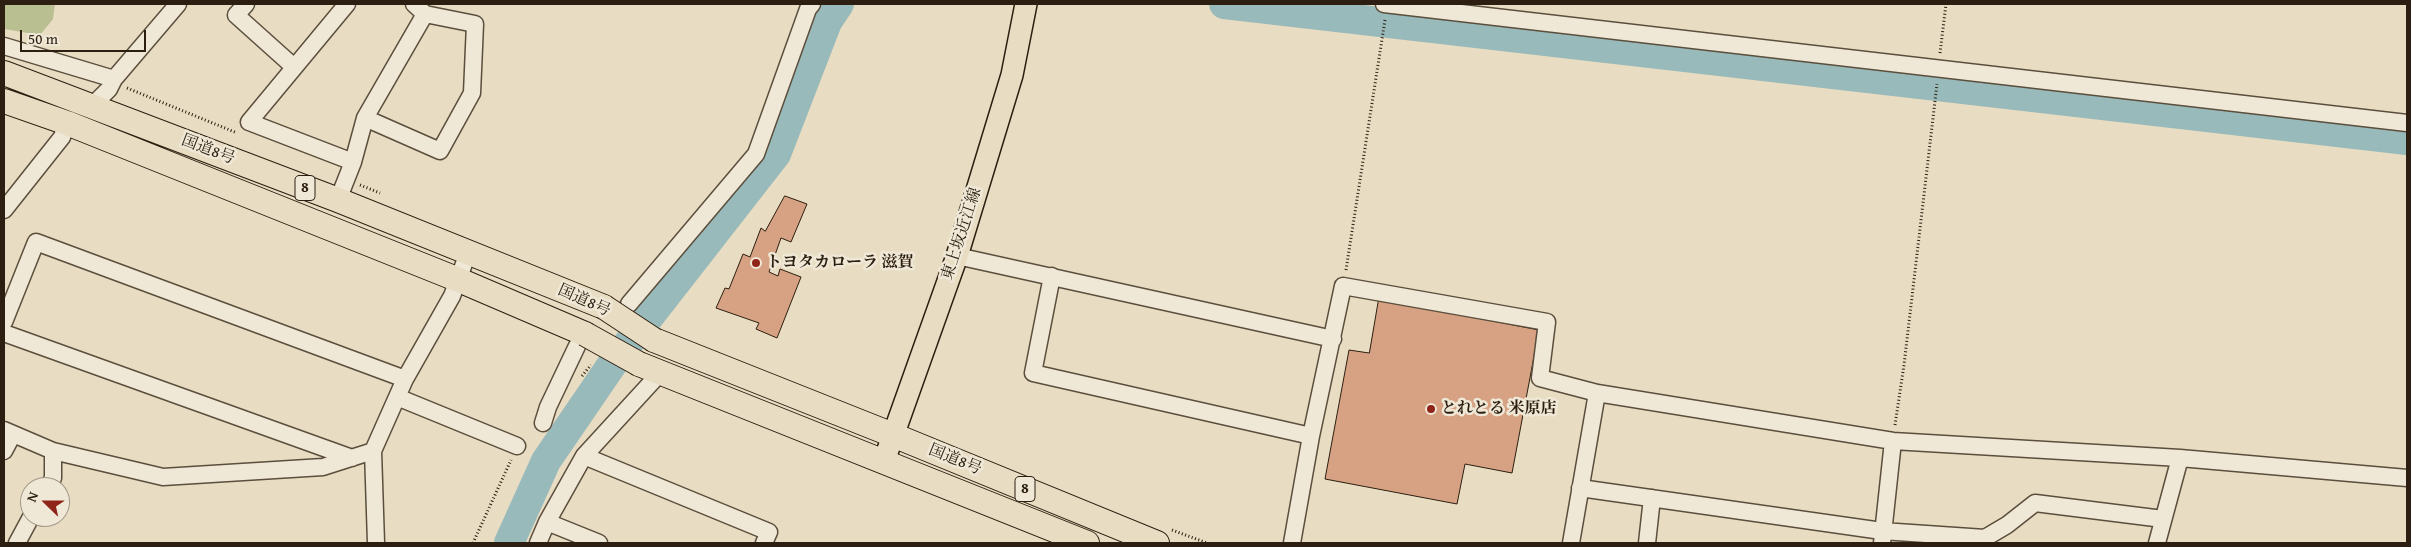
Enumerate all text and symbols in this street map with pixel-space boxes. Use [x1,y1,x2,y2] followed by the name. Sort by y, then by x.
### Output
[22,20,149,52] scale bar
[28,28,58,49] text: 50 m
[179,131,237,169] street label: 国道8号
[295,176,315,200] road number: 8
[938,185,986,283] street label: 東上坂近江線
[766,253,914,273] place label: トヨタカローラ 滋賀
[750,257,762,269] marker: トヨタカローラ 滋賀
[555,281,613,321] street label: 国道8号
[1441,399,1557,419] place label: とれとる 米原店
[1425,403,1437,415] marker: とれとる 米原店
[926,441,984,479] street label: 国道8号
[1015,476,1035,502] road number: 8
[20,477,70,527] north arrow
[21,489,43,505] text: N

